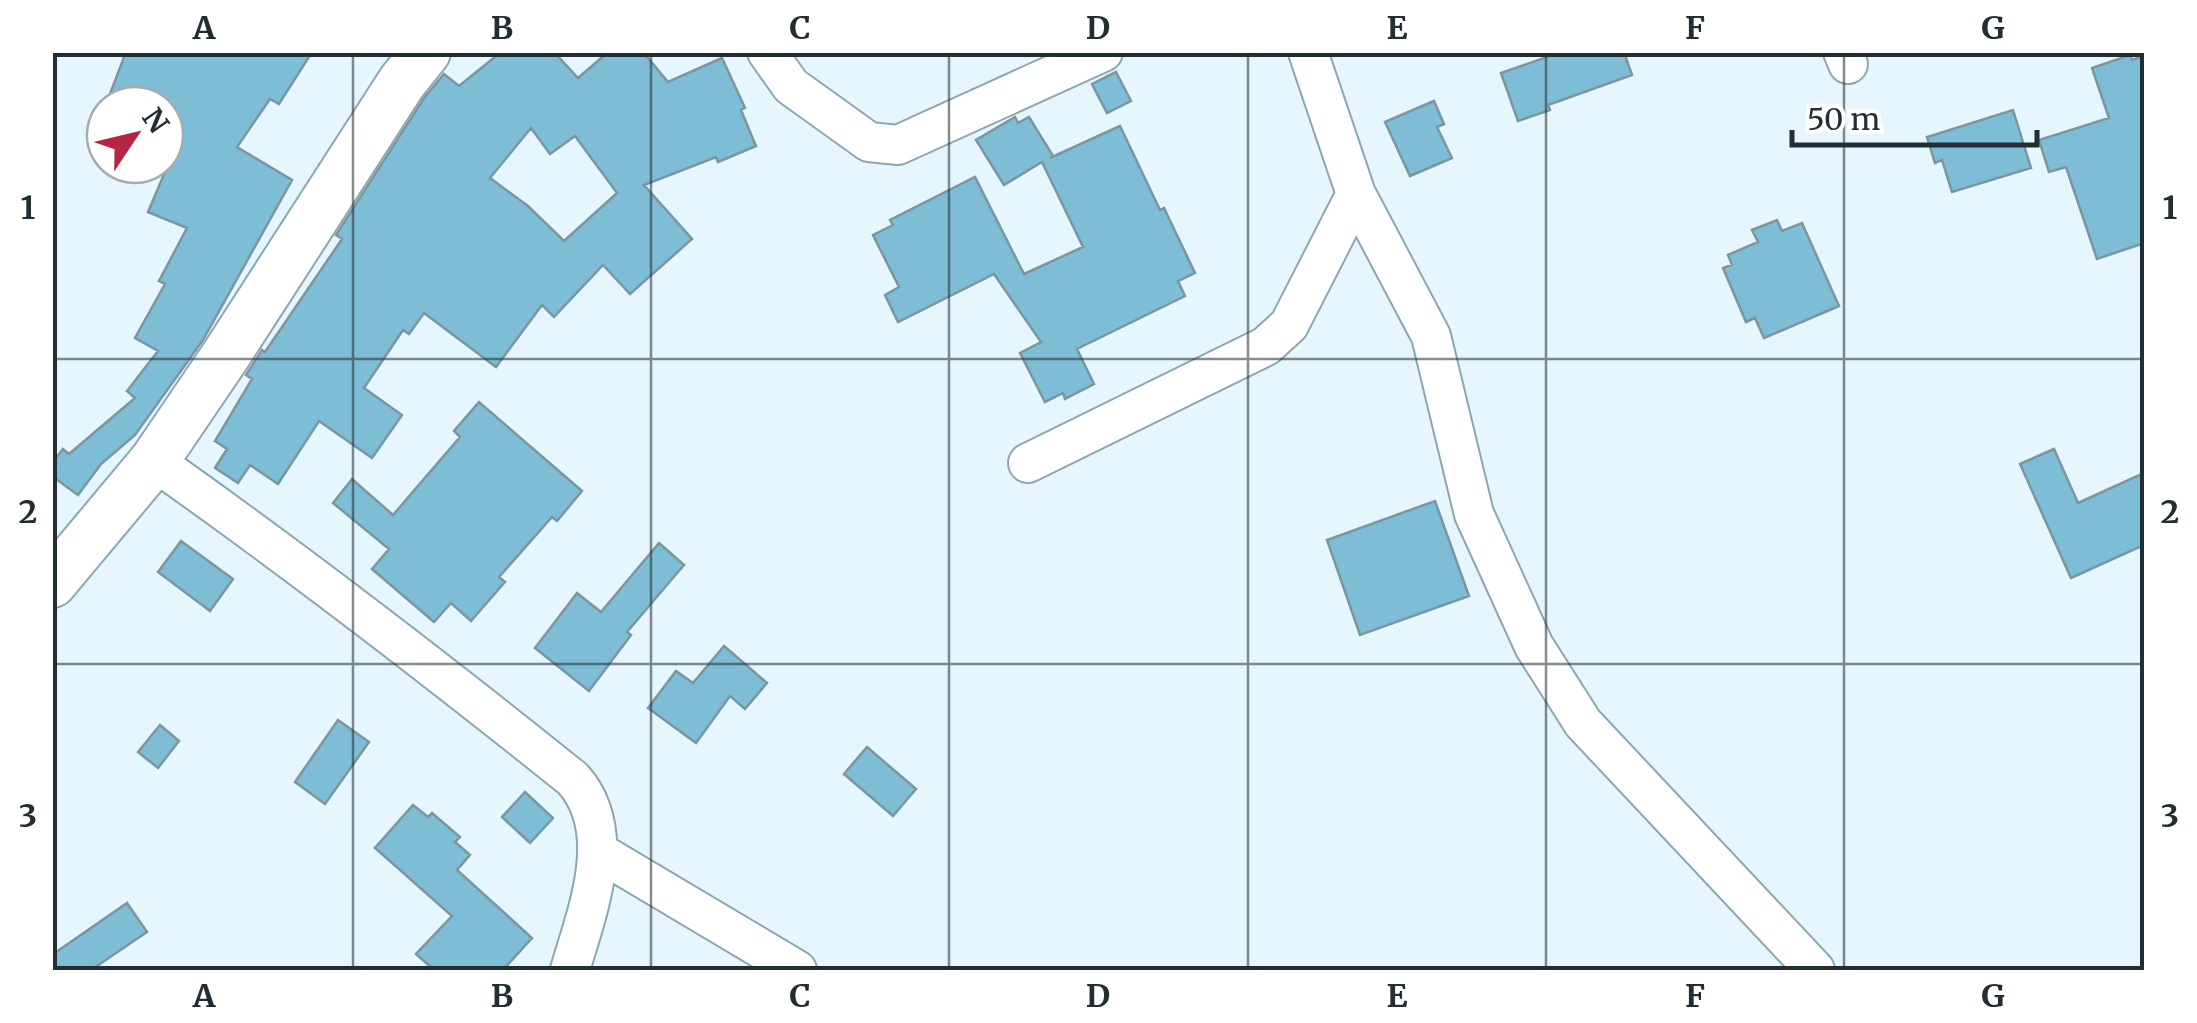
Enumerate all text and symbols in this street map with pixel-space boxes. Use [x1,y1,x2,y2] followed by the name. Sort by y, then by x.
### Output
[192,8,217,48] text: A
[491,8,513,48] text: B
[789,8,811,48] text: C
[1086,8,1110,48] text: D
[1387,8,1408,48] text: E
[1685,8,1705,48] text: F
[1981,8,2005,48] text: G
[85,85,185,185] north arrow
[1792,85,2037,147] scale bar
[1807,100,1880,138] text: 50 m
[134,101,177,140] text: N
[21,188,36,228] text: 1
[2163,188,2178,228] text: 1
[19,492,37,532] text: 2
[2161,492,2179,532] text: 2
[19,796,37,836] text: 3
[2161,796,2179,836] text: 3
[192,976,217,1016] text: A
[491,976,513,1016] text: B
[789,976,811,1016] text: C
[1086,976,1110,1016] text: D
[1387,976,1408,1016] text: E
[1685,976,1705,1016] text: F
[1981,976,2005,1016] text: G

